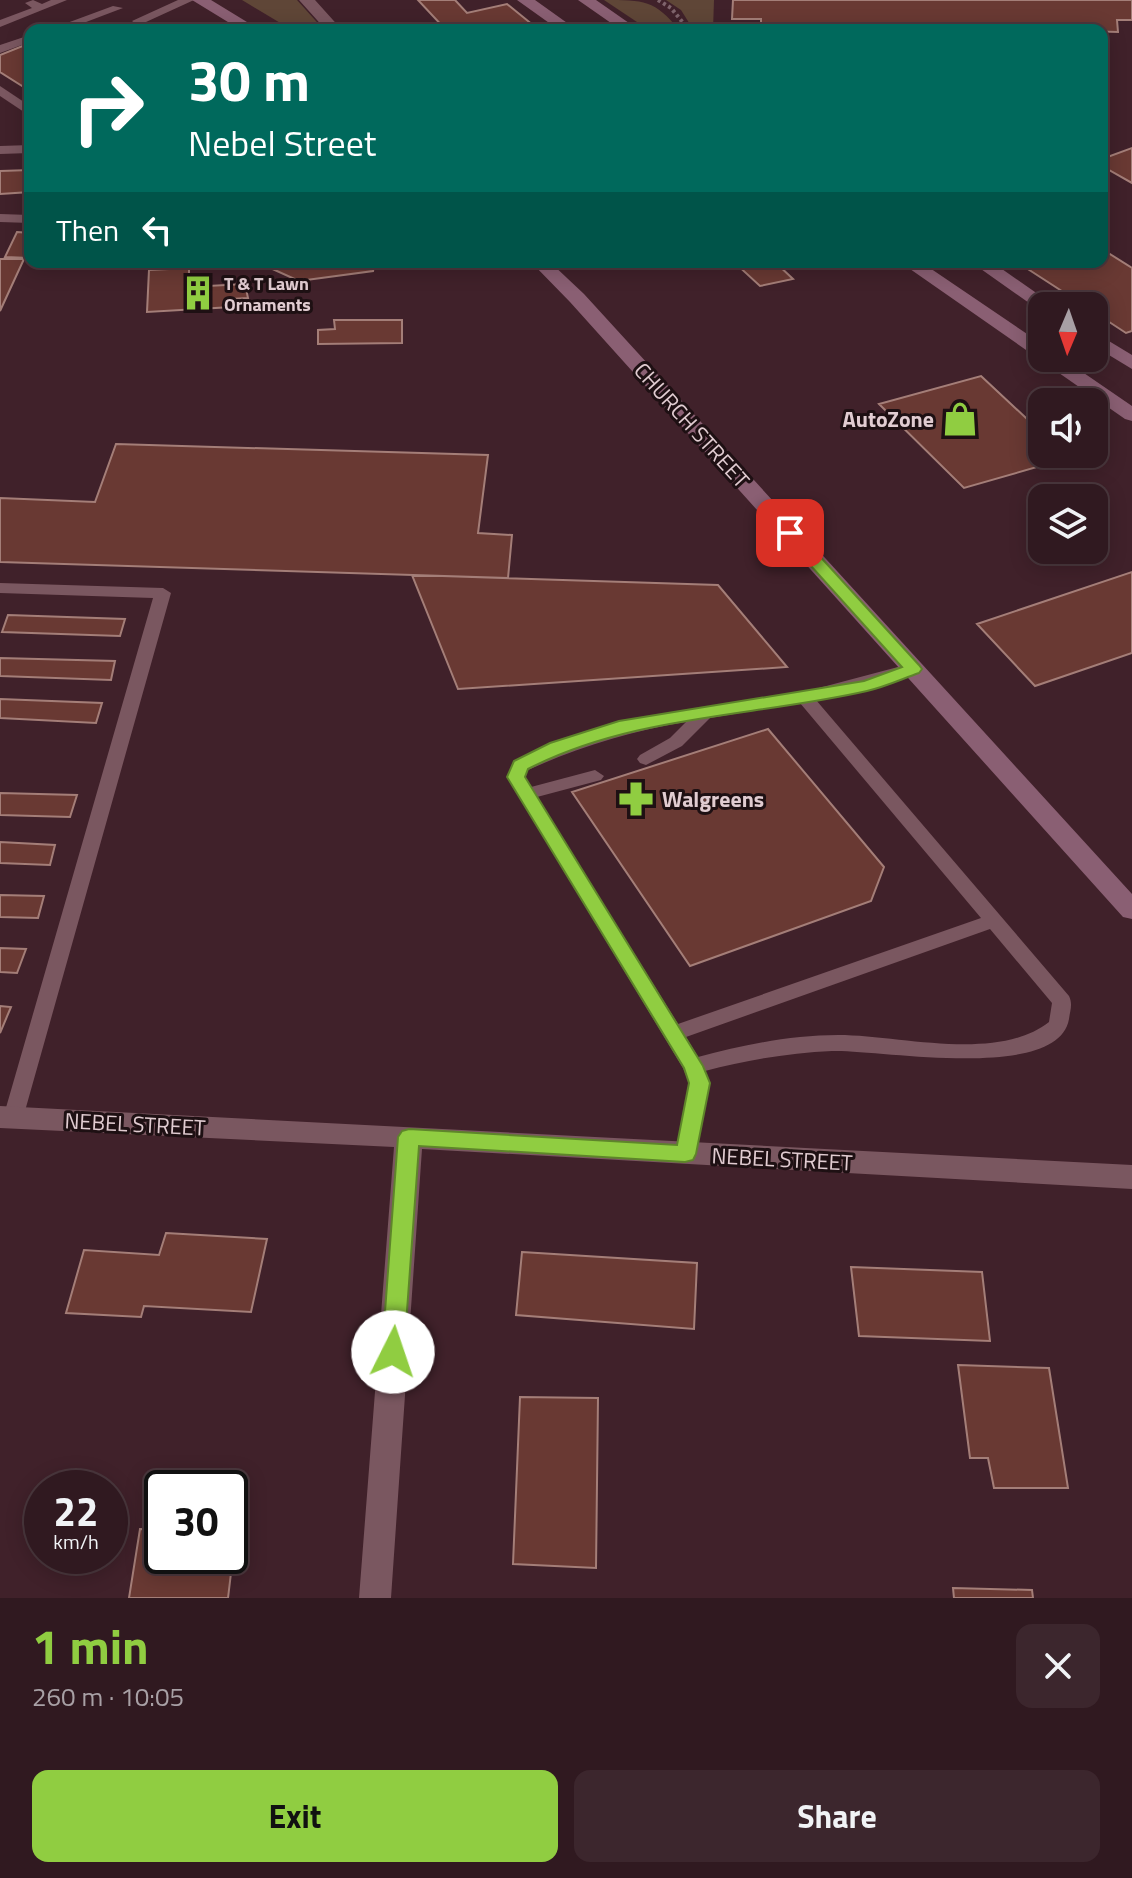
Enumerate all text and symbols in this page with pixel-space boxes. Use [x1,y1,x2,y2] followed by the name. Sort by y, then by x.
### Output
[188,38,310,123] text: 30 m
[56,56,160,160] icon: right
[188,115,377,170] text: Nebel Street
[56,207,119,253] text: Then
[135,208,179,252] icon: left
[224,270,311,318] place label: T & T Lawn Ornaments
[179,274,217,312] building icon: T & T Lawn Ornaments
[1028,292,1108,372] north arrow
[1028,292,1108,564] map controls
[626,354,758,496] street label: CHURCH STREET
[1028,388,1108,468] button: sound
[941,400,979,438] shop icon: AutoZone
[842,402,934,436] place label: AutoZone
[1028,484,1108,564] button: layers
[756,499,824,567] pin
[768,511,812,555] icon: arrive
[617,780,655,818] pharmacy icon: Walgreens
[662,782,764,816] place label: Walgreens
[64,1103,207,1145] street label: NEBEL STREET
[711,1138,854,1180] street label: NEBEL STREET
[351,1310,435,1394] position arrow
[144,1470,248,1574] speed limit sign: 30
[54,1481,98,1542] text: 22
[53,1526,99,1557] text: km/h
[32,1610,149,1683] text: 1 min
[1016,1624,1100,1708] button: close
[32,1677,184,1716] text: 260 m · 10:05
[32,1770,558,1862] button: Exit
[574,1770,1100,1862] button: Share

